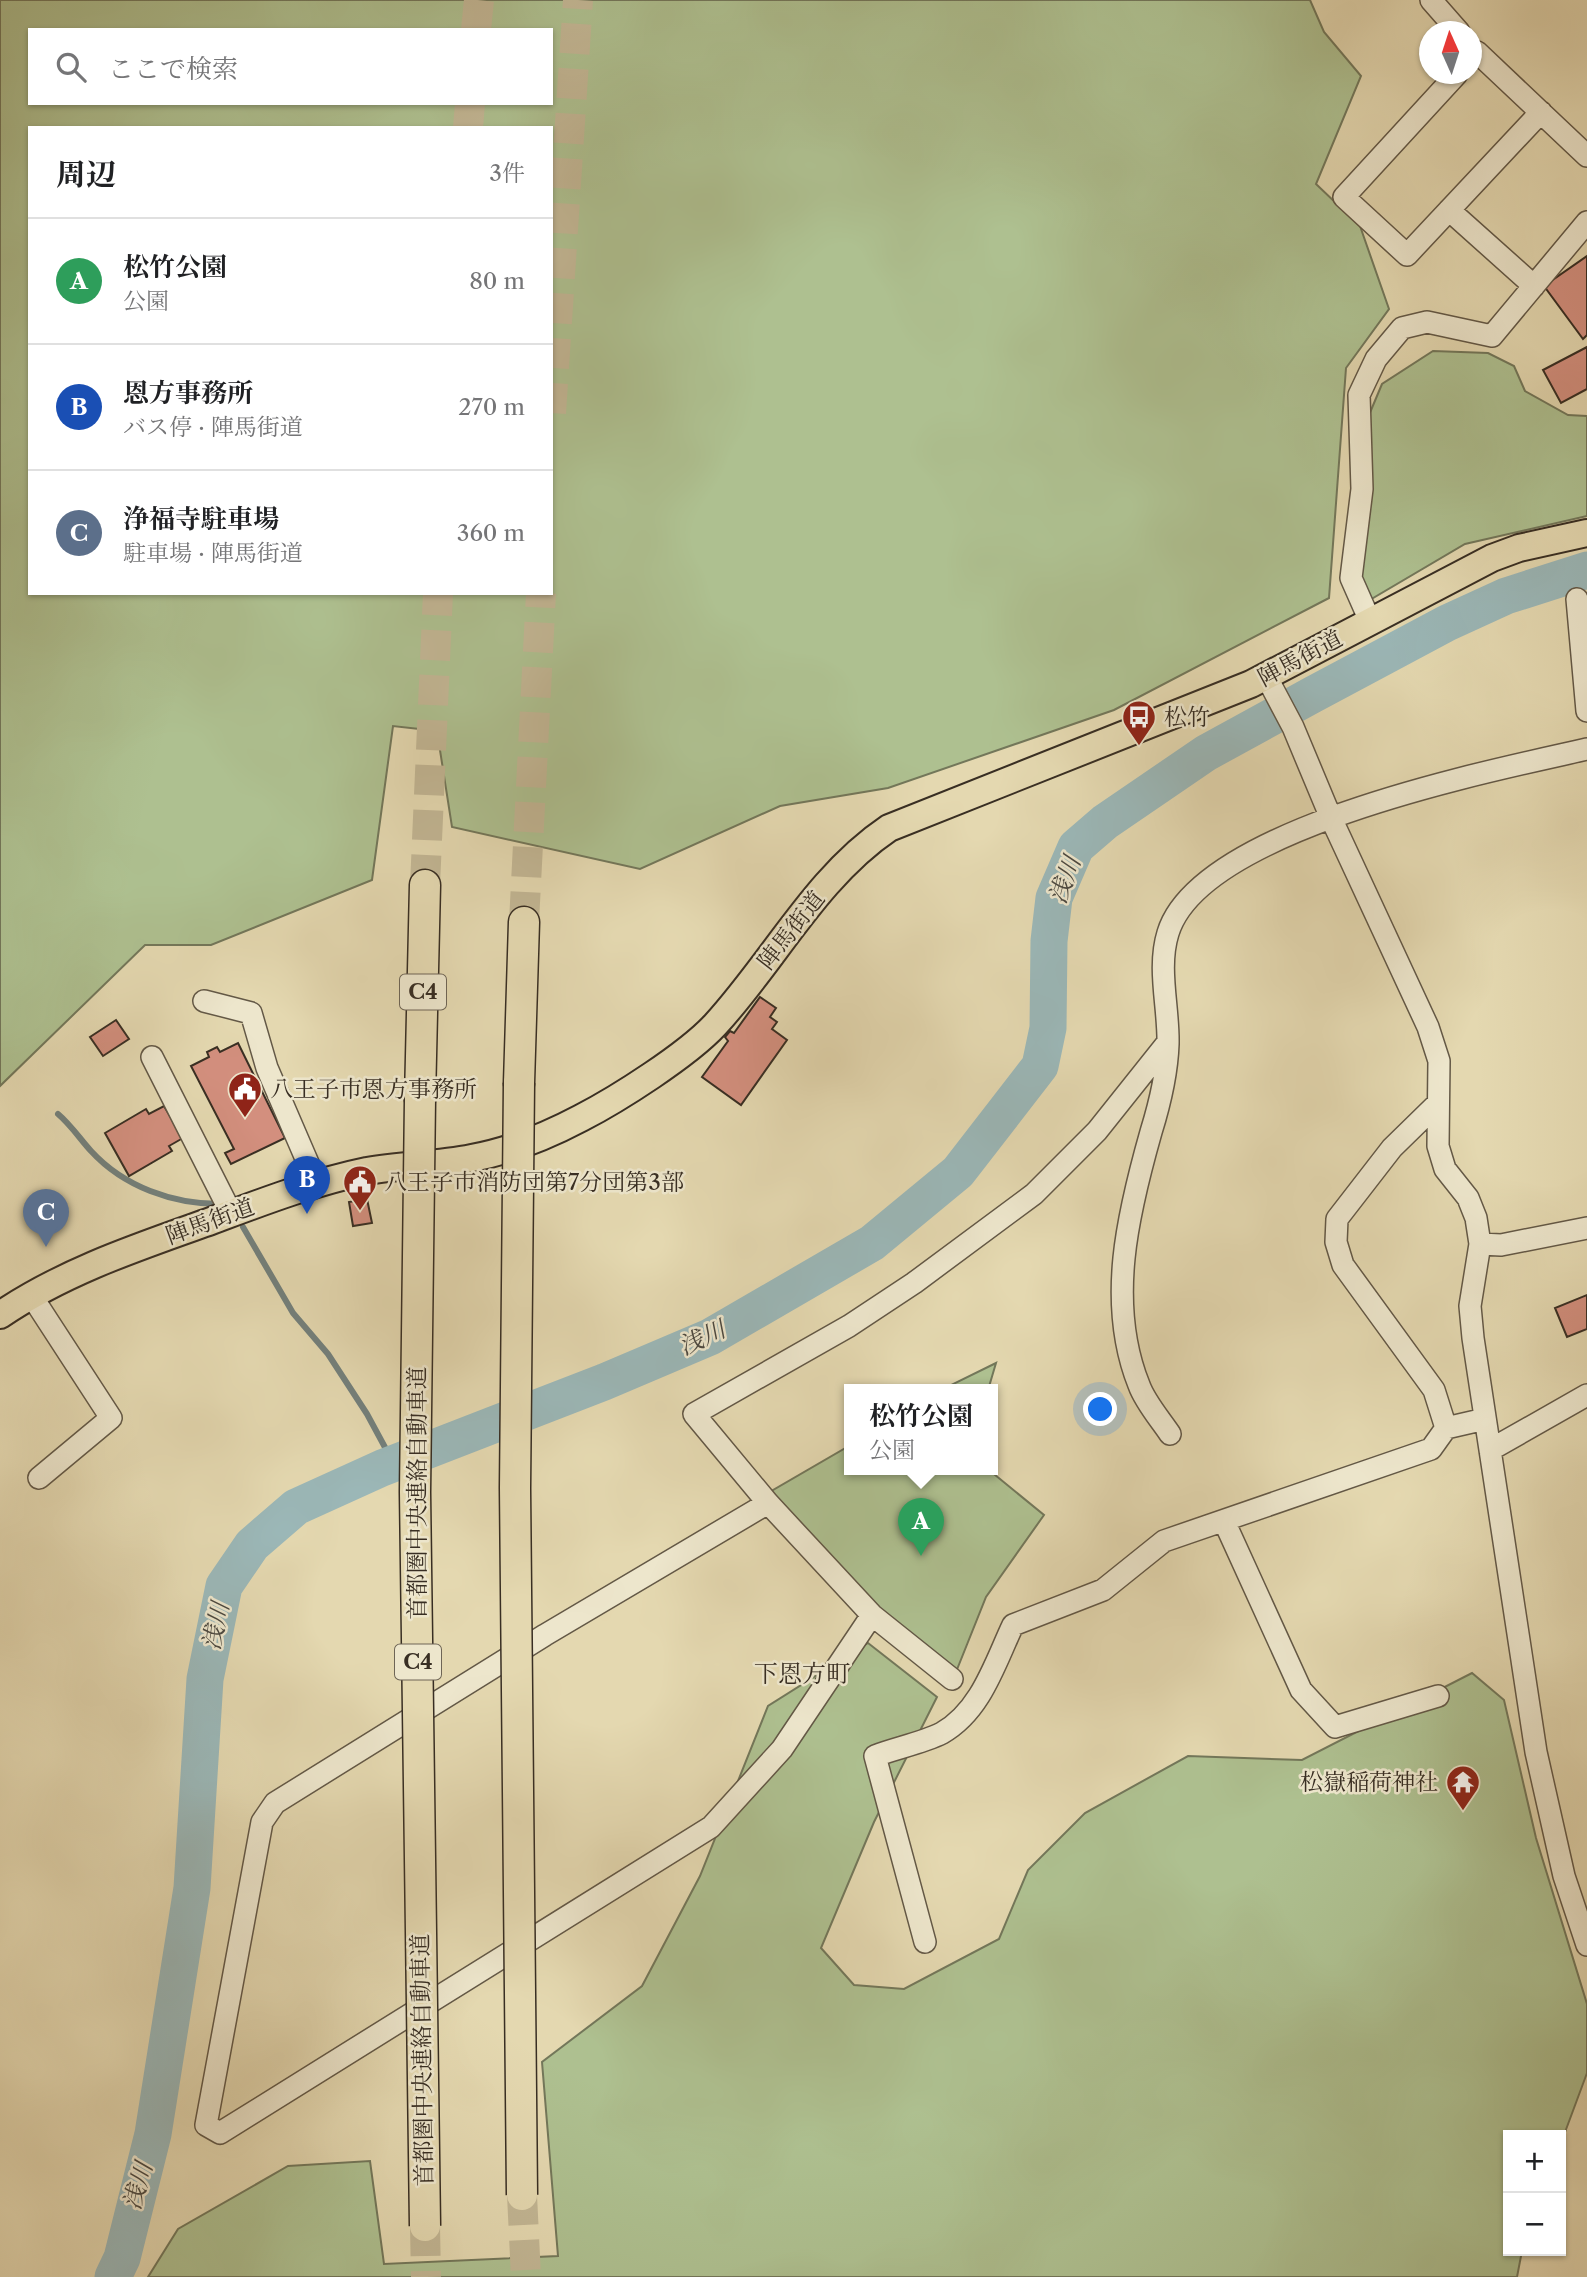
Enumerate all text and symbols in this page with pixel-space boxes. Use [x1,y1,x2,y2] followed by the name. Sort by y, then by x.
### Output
[1419,21,1482,84] north arrow
[28,28,553,105] search box
[52,48,90,86] icon: search
[108,53,238,85] text: ここで検索
[56,156,116,193] text: 周辺
[489,159,525,187] text: 3件
[123,251,227,283] text: 松竹公園
[70,267,88,295] text: A
[469,267,525,295] text: 80 m
[123,287,169,315] text: 公園
[123,377,253,409] text: 恩方事務所
[70,393,88,421] text: B
[458,393,525,421] text: 270 m
[123,413,303,441] text: バス停 · 陣馬街道
[123,503,279,535] text: 浄福寺駐車場
[70,519,88,547] text: C
[457,519,525,547] text: 360 m
[123,539,303,567] text: 駐車場 · 陣馬街道
[1253,624,1347,692] street label: 陣馬街道
[1120,698,1158,747] bus stop icon: 松竹
[1164,703,1210,731] place label: 松竹
[1043,849,1087,907] water label: 浅川
[752,885,830,975] street label: 陣馬街道
[400,974,446,1010] road number: C4
[226,1070,264,1119] public building icon: 八王子市恩方事務所
[270,1075,477,1103] place label: 八王子市恩方事務所
[284,1156,330,1214] pin: B
[341,1163,379,1212] public building icon: 八王子市消防団第7分団第3部
[384,1168,684,1196] place label: 八王子市消防団第7分団第3部
[23,1189,69,1247] pin: C
[162,1192,258,1250] street label: 陣馬街道
[674,1313,732,1361] water label: 浅川
[403,1367,431,1620] street label: 首都圏中央連絡自動車道
[844,1384,998,1475] popup
[1083,1392,1117,1426] your location
[869,1400,973,1432] text: 松竹公園
[869,1436,915,1464] text: 公園
[898,1498,944,1556] pin: A
[196,1596,235,1652] water label: 浅川
[395,1644,441,1680] road number: C4
[754,1659,850,1688] district label: 下恩方町
[1444,1763,1482,1812] temple icon: 松嶽稲荷神社
[1300,1768,1438,1796] place label: 松嶽稲荷神社
[406,1933,438,2187] street label: 首都圏中央連絡自動車道
[1503,2130,1566,2256] map controls
[1503,2130,1566,2193] button: +
[117,2156,159,2213] water label: 浅川
[1503,2193,1566,2256] button: −

